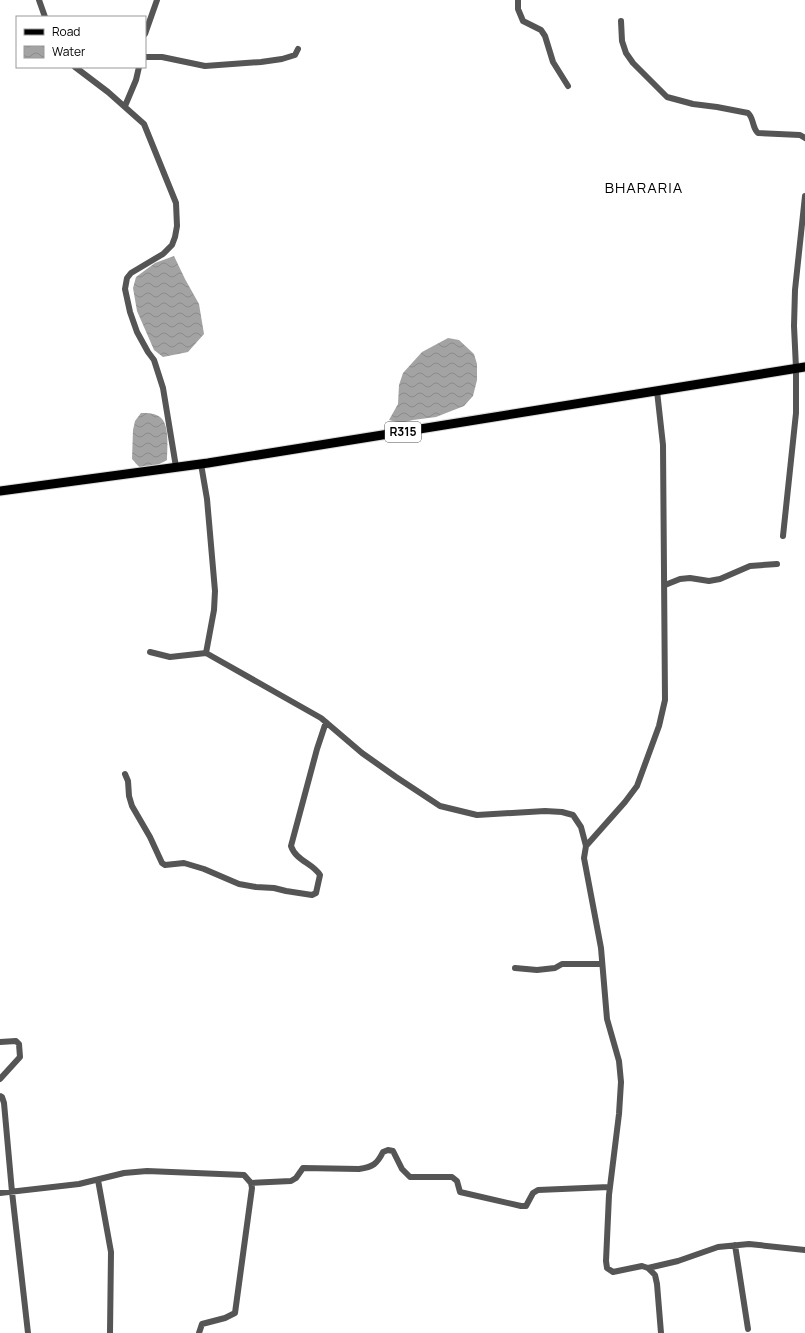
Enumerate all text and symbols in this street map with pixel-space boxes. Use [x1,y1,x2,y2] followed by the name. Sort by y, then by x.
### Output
[16,16,146,68] legend
[52,23,80,40] text: Road
[52,43,86,60] text: Water
[605,177,683,198] district label: BHARARIA
[385,422,421,442] road number: R315

